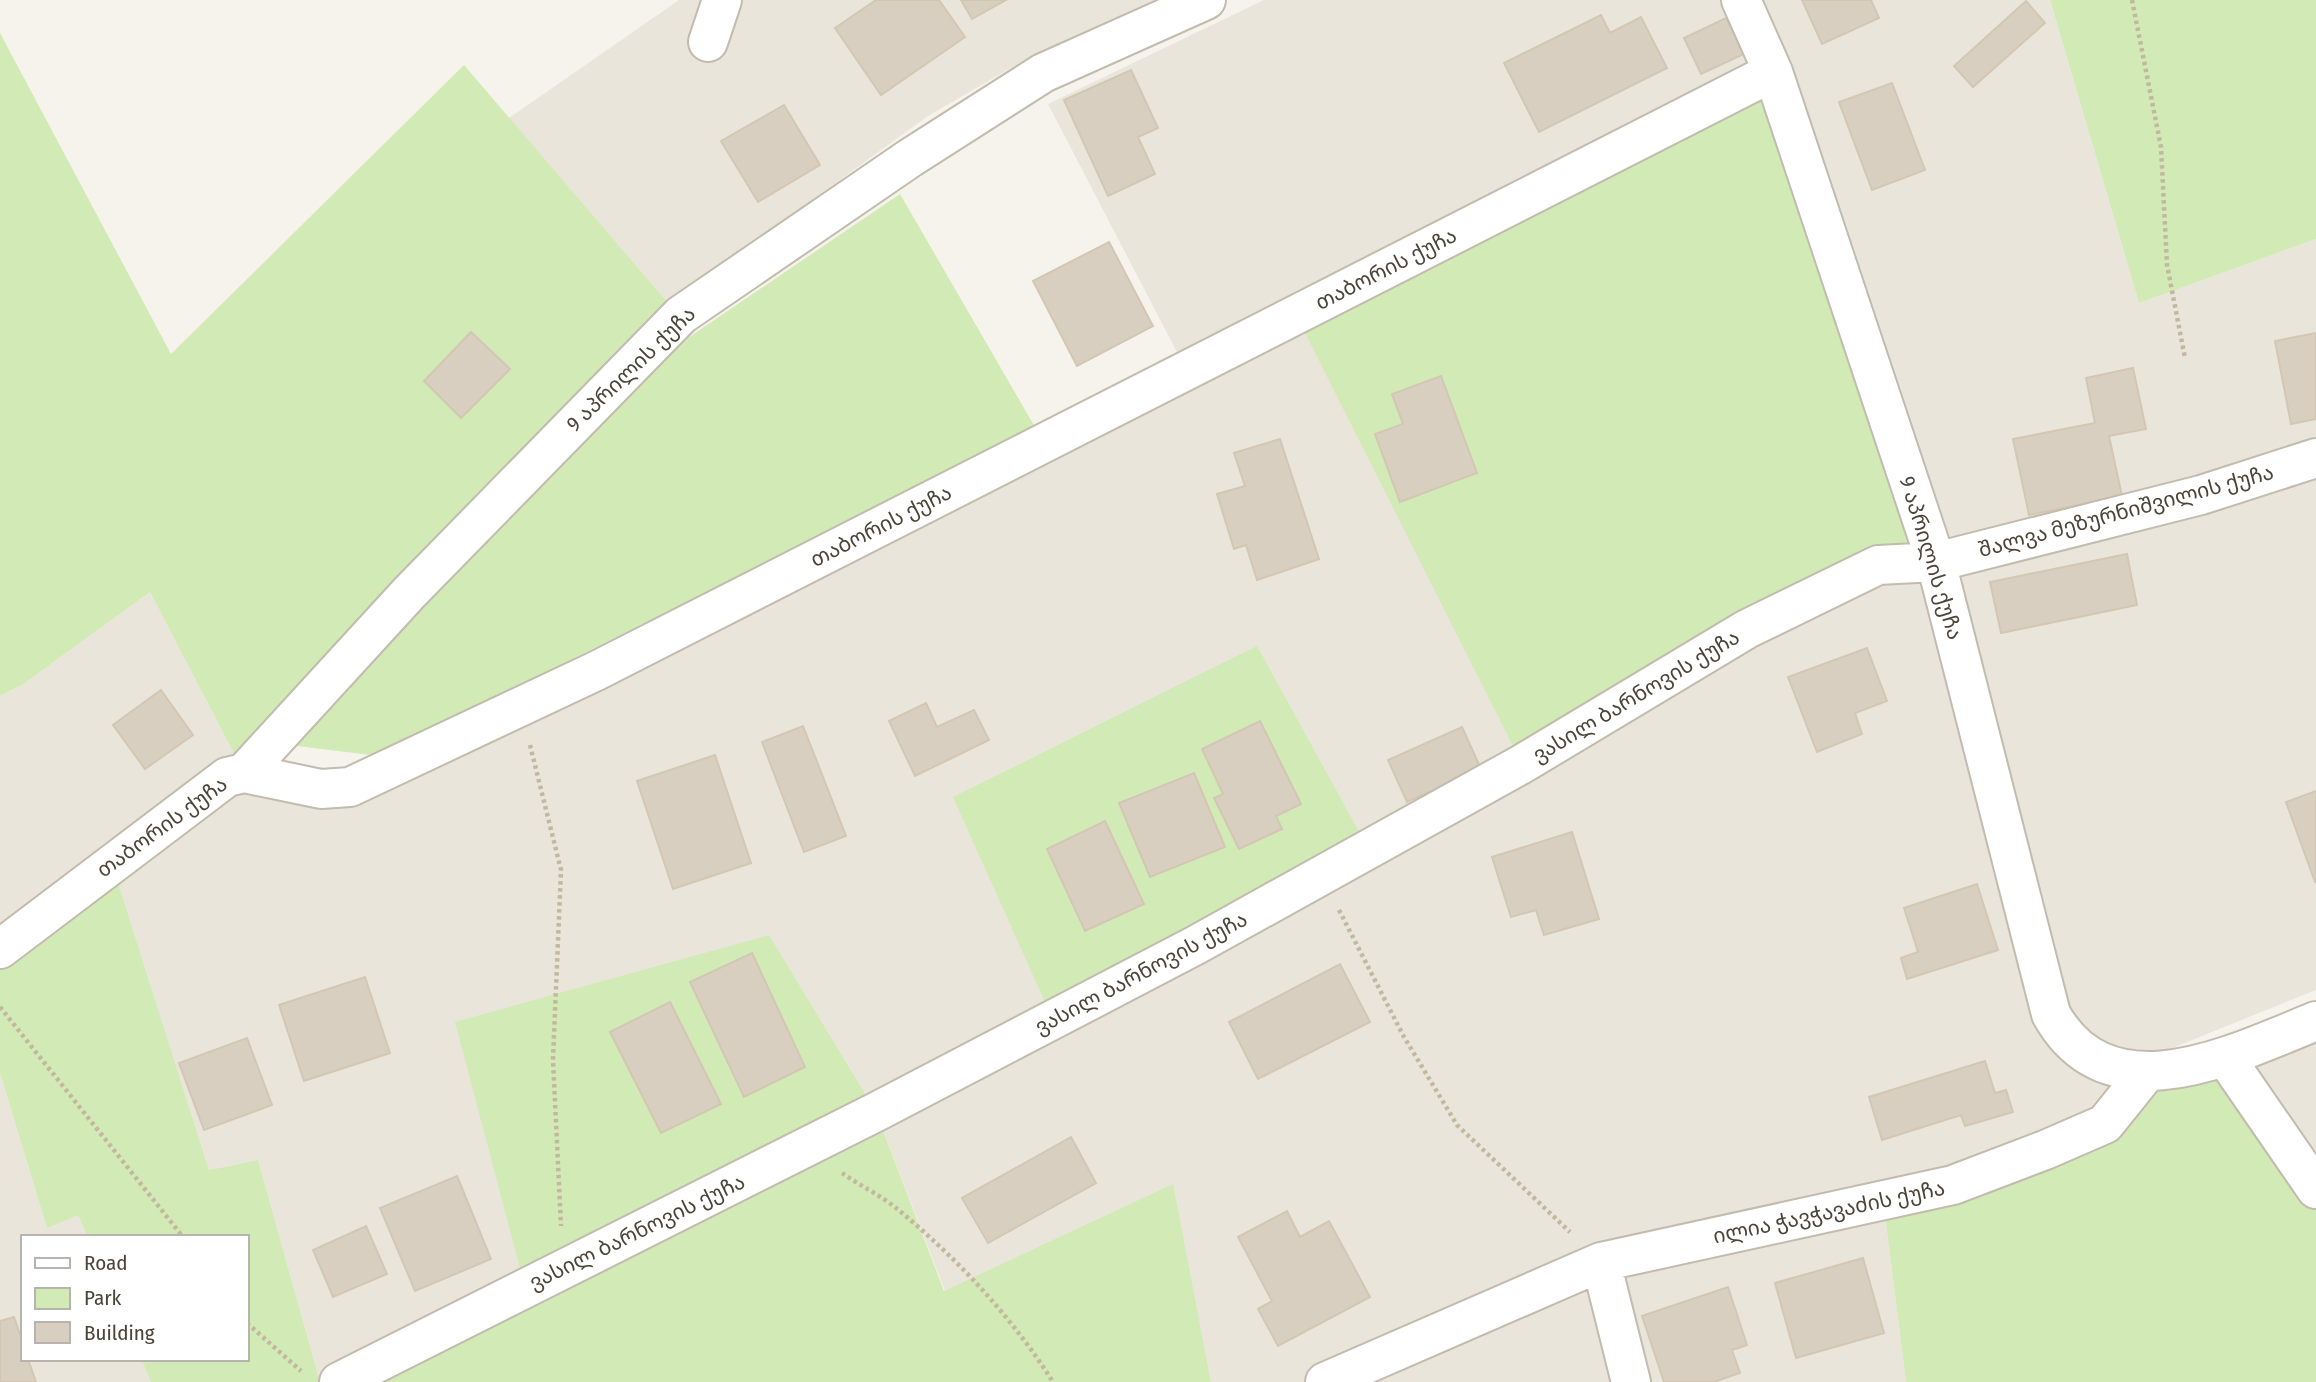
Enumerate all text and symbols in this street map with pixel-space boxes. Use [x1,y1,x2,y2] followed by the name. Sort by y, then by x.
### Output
[1311,222,1461,316] street label: თაბორის ქუჩა
[561,301,701,437] street label: 9 აპრილის ქუჩა
[1976,459,2276,563] street label: შალვა მეზურნიშვილის ქუჩა
[1894,473,1968,643] street label: 9 აპრილის ქუჩა
[806,479,956,573] street label: თაბორის ქუჩა
[1528,624,1744,768] street label: ვასილ ბარნოვის ქუჩა
[92,771,232,883] street label: თაბორის ქუჩა
[1030,906,1252,1040] street label: ვასილ ბარნოვის ქუჩა
[525,1168,749,1296] street label: ვასილ ბარნოვის ქუჩა
[1711,1175,1947,1249] street label: ილია ჭავჭავაძის ქუჩა
[21,1235,248,1361] legend
[84,1250,128,1276] text: Road
[84,1285,122,1311] text: Park
[84,1320,155,1346] text: Building

